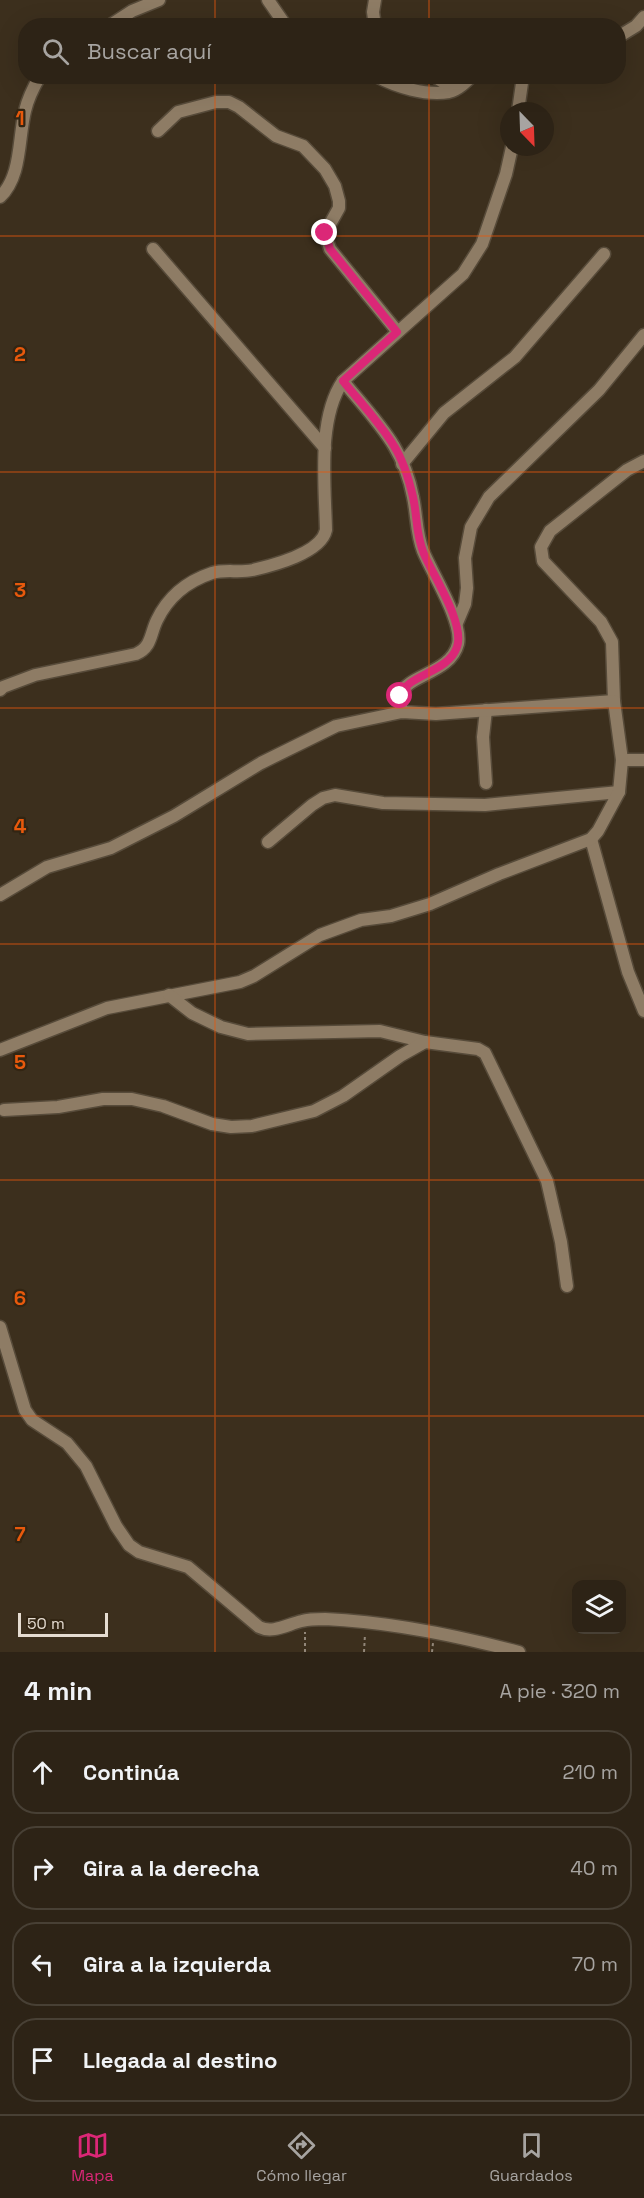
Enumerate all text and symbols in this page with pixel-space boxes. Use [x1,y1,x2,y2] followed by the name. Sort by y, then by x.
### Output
[18,18,626,84] search box
[39,35,72,68] icon: search
[87,37,212,65] text: Buscar aquí
[500,102,554,156] north arrow
[15,105,25,131] text: 1
[311,219,337,245] route end
[14,341,26,367] text: 2
[14,577,26,603] text: 3
[386,682,412,708] route start
[14,813,27,839] text: 4
[14,1049,26,1075] text: 5
[14,1285,26,1311] text: 6
[14,1521,26,1547] text: 7
[572,1580,626,1634] map controls
[572,1580,626,1634] button: layers
[18,1610,108,1638] scale bar
[27,1613,65,1634] text: 50 m
[24,1674,92,1708] text: 4 min
[500,1678,620,1704] text: A pie · 320 m
[26,1756,59,1789] icon: ahead
[83,1758,179,1786] text: Continúa
[562,1759,618,1785] text: 210 m
[26,1852,59,1885] icon: right
[83,1854,260,1882] text: Gira a la derecha
[570,1855,618,1881] text: 40 m
[26,1948,59,1981] icon: left
[83,1950,271,1978] text: Gira a la izquierda
[572,1951,618,1977] text: 70 m
[26,2044,59,2077] icon: arrive
[83,2046,277,2074] text: Llegada al destino
[71,2129,114,2186] tab: Mapa
[256,2129,347,2186] tab: Cómo llegar
[490,2129,573,2186] tab: Guardados

